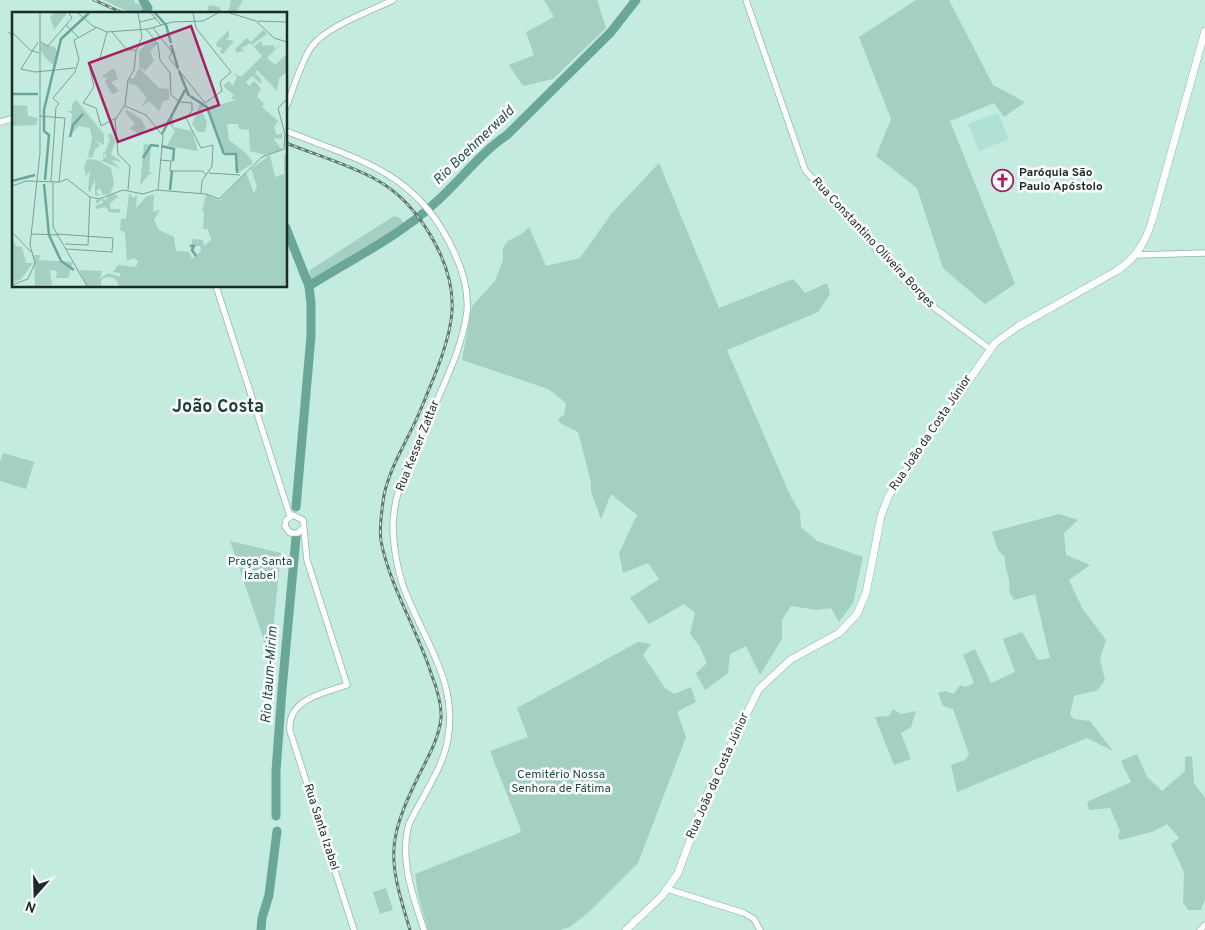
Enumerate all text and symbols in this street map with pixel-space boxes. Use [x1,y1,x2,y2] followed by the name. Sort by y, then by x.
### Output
[12,12,288,288] inset map
[430,102,519,189] water label: Rio Boehmerwald
[1019,165,1103,195] place label: Paróquia São Paulo Apóstolo
[991,168,1015,192] church icon: Paróquia São Paulo Apóstolo
[808,174,938,312] street label: Rua Constantino Oliveira Borges
[886,372,976,494] street label: Rua João da Costa Júnior
[172,396,264,419] district label: João Costa
[392,398,444,494] street label: Rua Kesser Zattar
[228,554,292,584] park label: Praça Santa Izabel
[258,625,282,724] water label: Rio Itaum-Mirim
[683,710,753,842] street label: Rua João da Costa Júnior
[511,767,611,797] park label: Cemitério Nossa Senhora de Fátima
[300,782,342,872] street label: Rua Santa Izabel
[10,870,60,920] north arrow
[23,896,39,916] text: N

